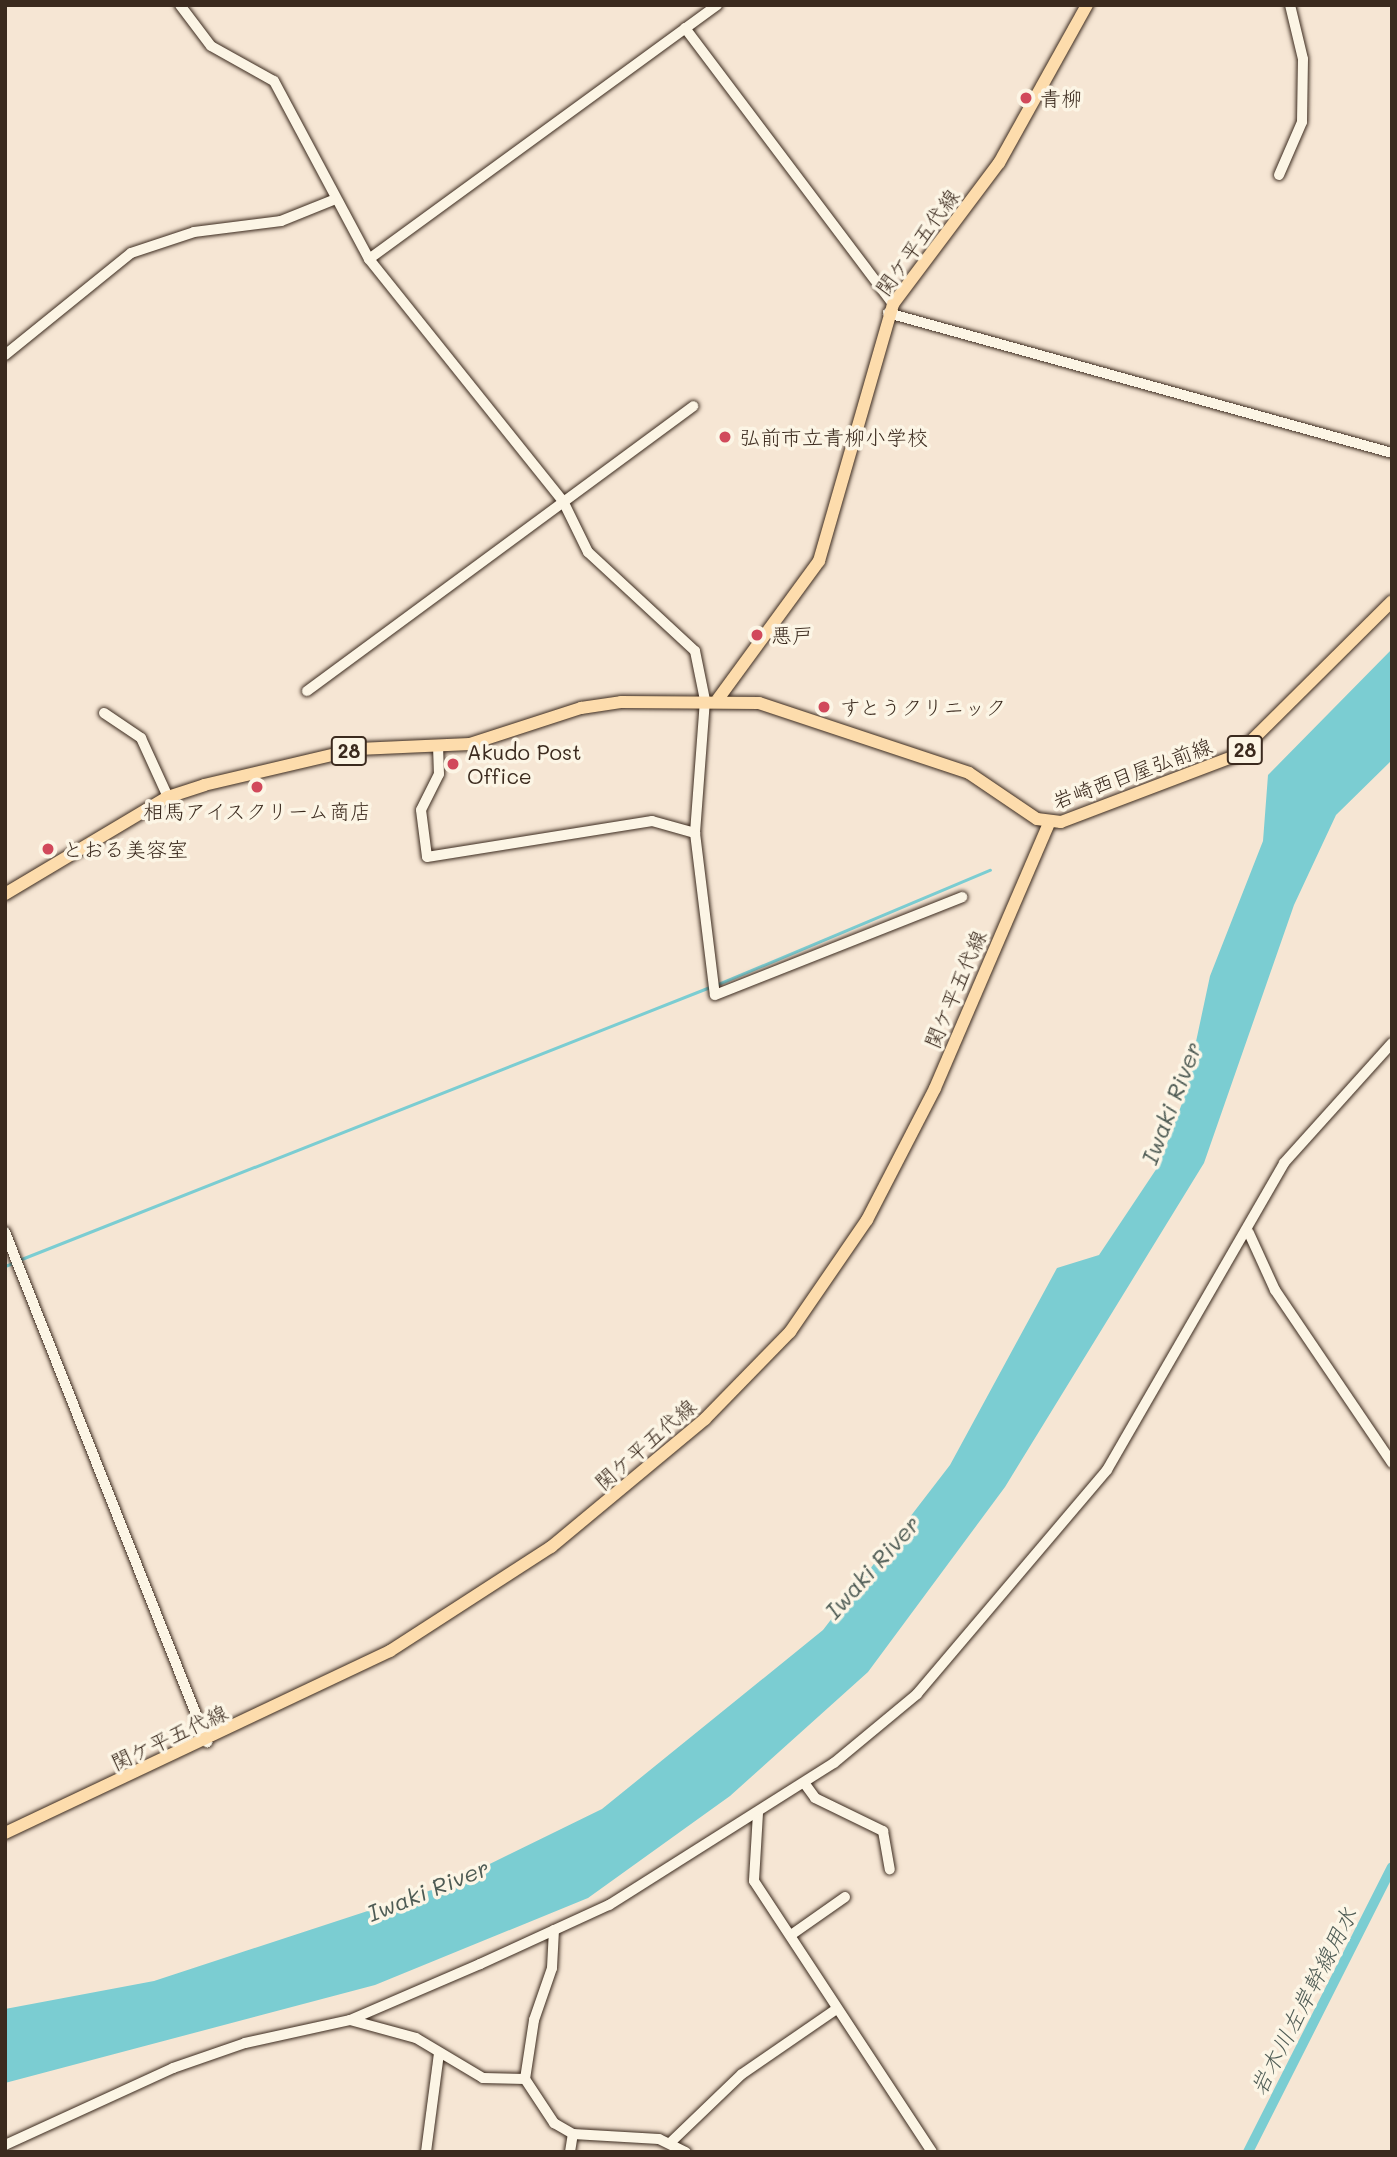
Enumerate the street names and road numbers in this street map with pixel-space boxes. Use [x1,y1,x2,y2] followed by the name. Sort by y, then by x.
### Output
[870,184,964,300] street label: 関ケ平五代線
[1049,732,1215,814] street label: 岩崎西目屋弘前線
[1226,734,1264,765] road number: 28
[330,736,368,766] road number: 28
[919,926,991,1052] street label: 関ケ平五代線
[589,1393,701,1495] street label: 関ケ平五代線
[107,1699,231,1775] street label: 関ケ平五代線

